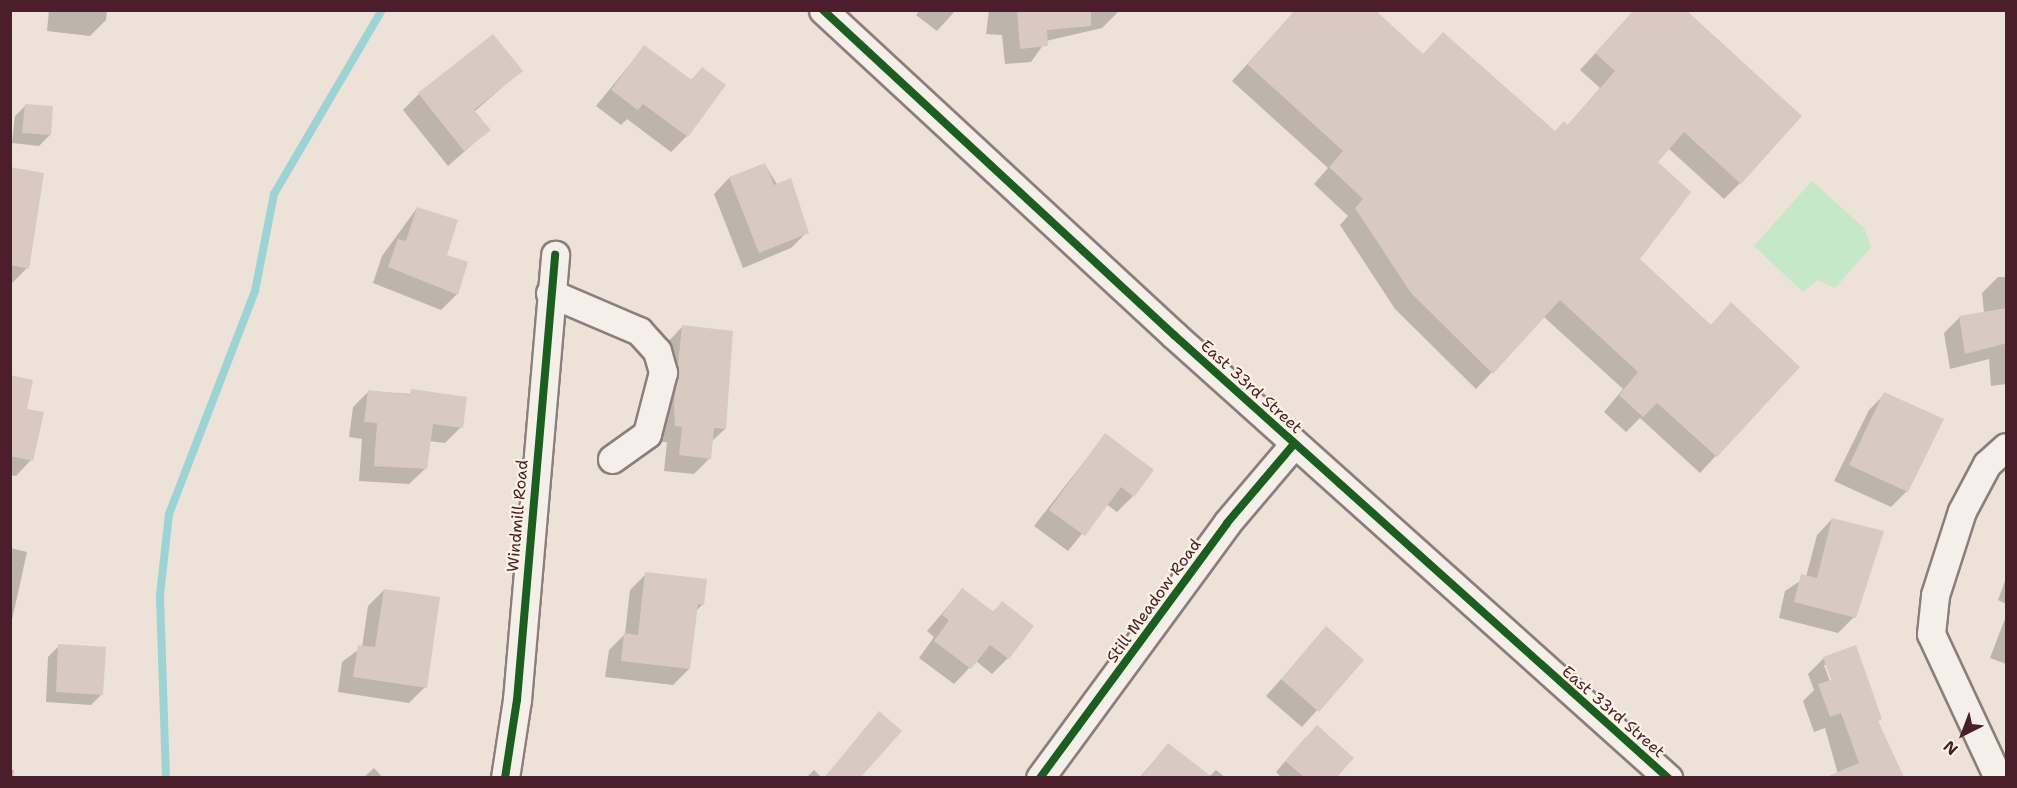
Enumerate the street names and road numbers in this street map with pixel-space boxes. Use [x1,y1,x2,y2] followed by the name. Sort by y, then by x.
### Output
[1196,336,1306,438] street label: East 33rd Street
[504,459,532,573] street label: Windmill Road
[1103,536,1205,666] street label: Still Meadow Road
[1558,662,1668,762] street label: East 33rd Street

